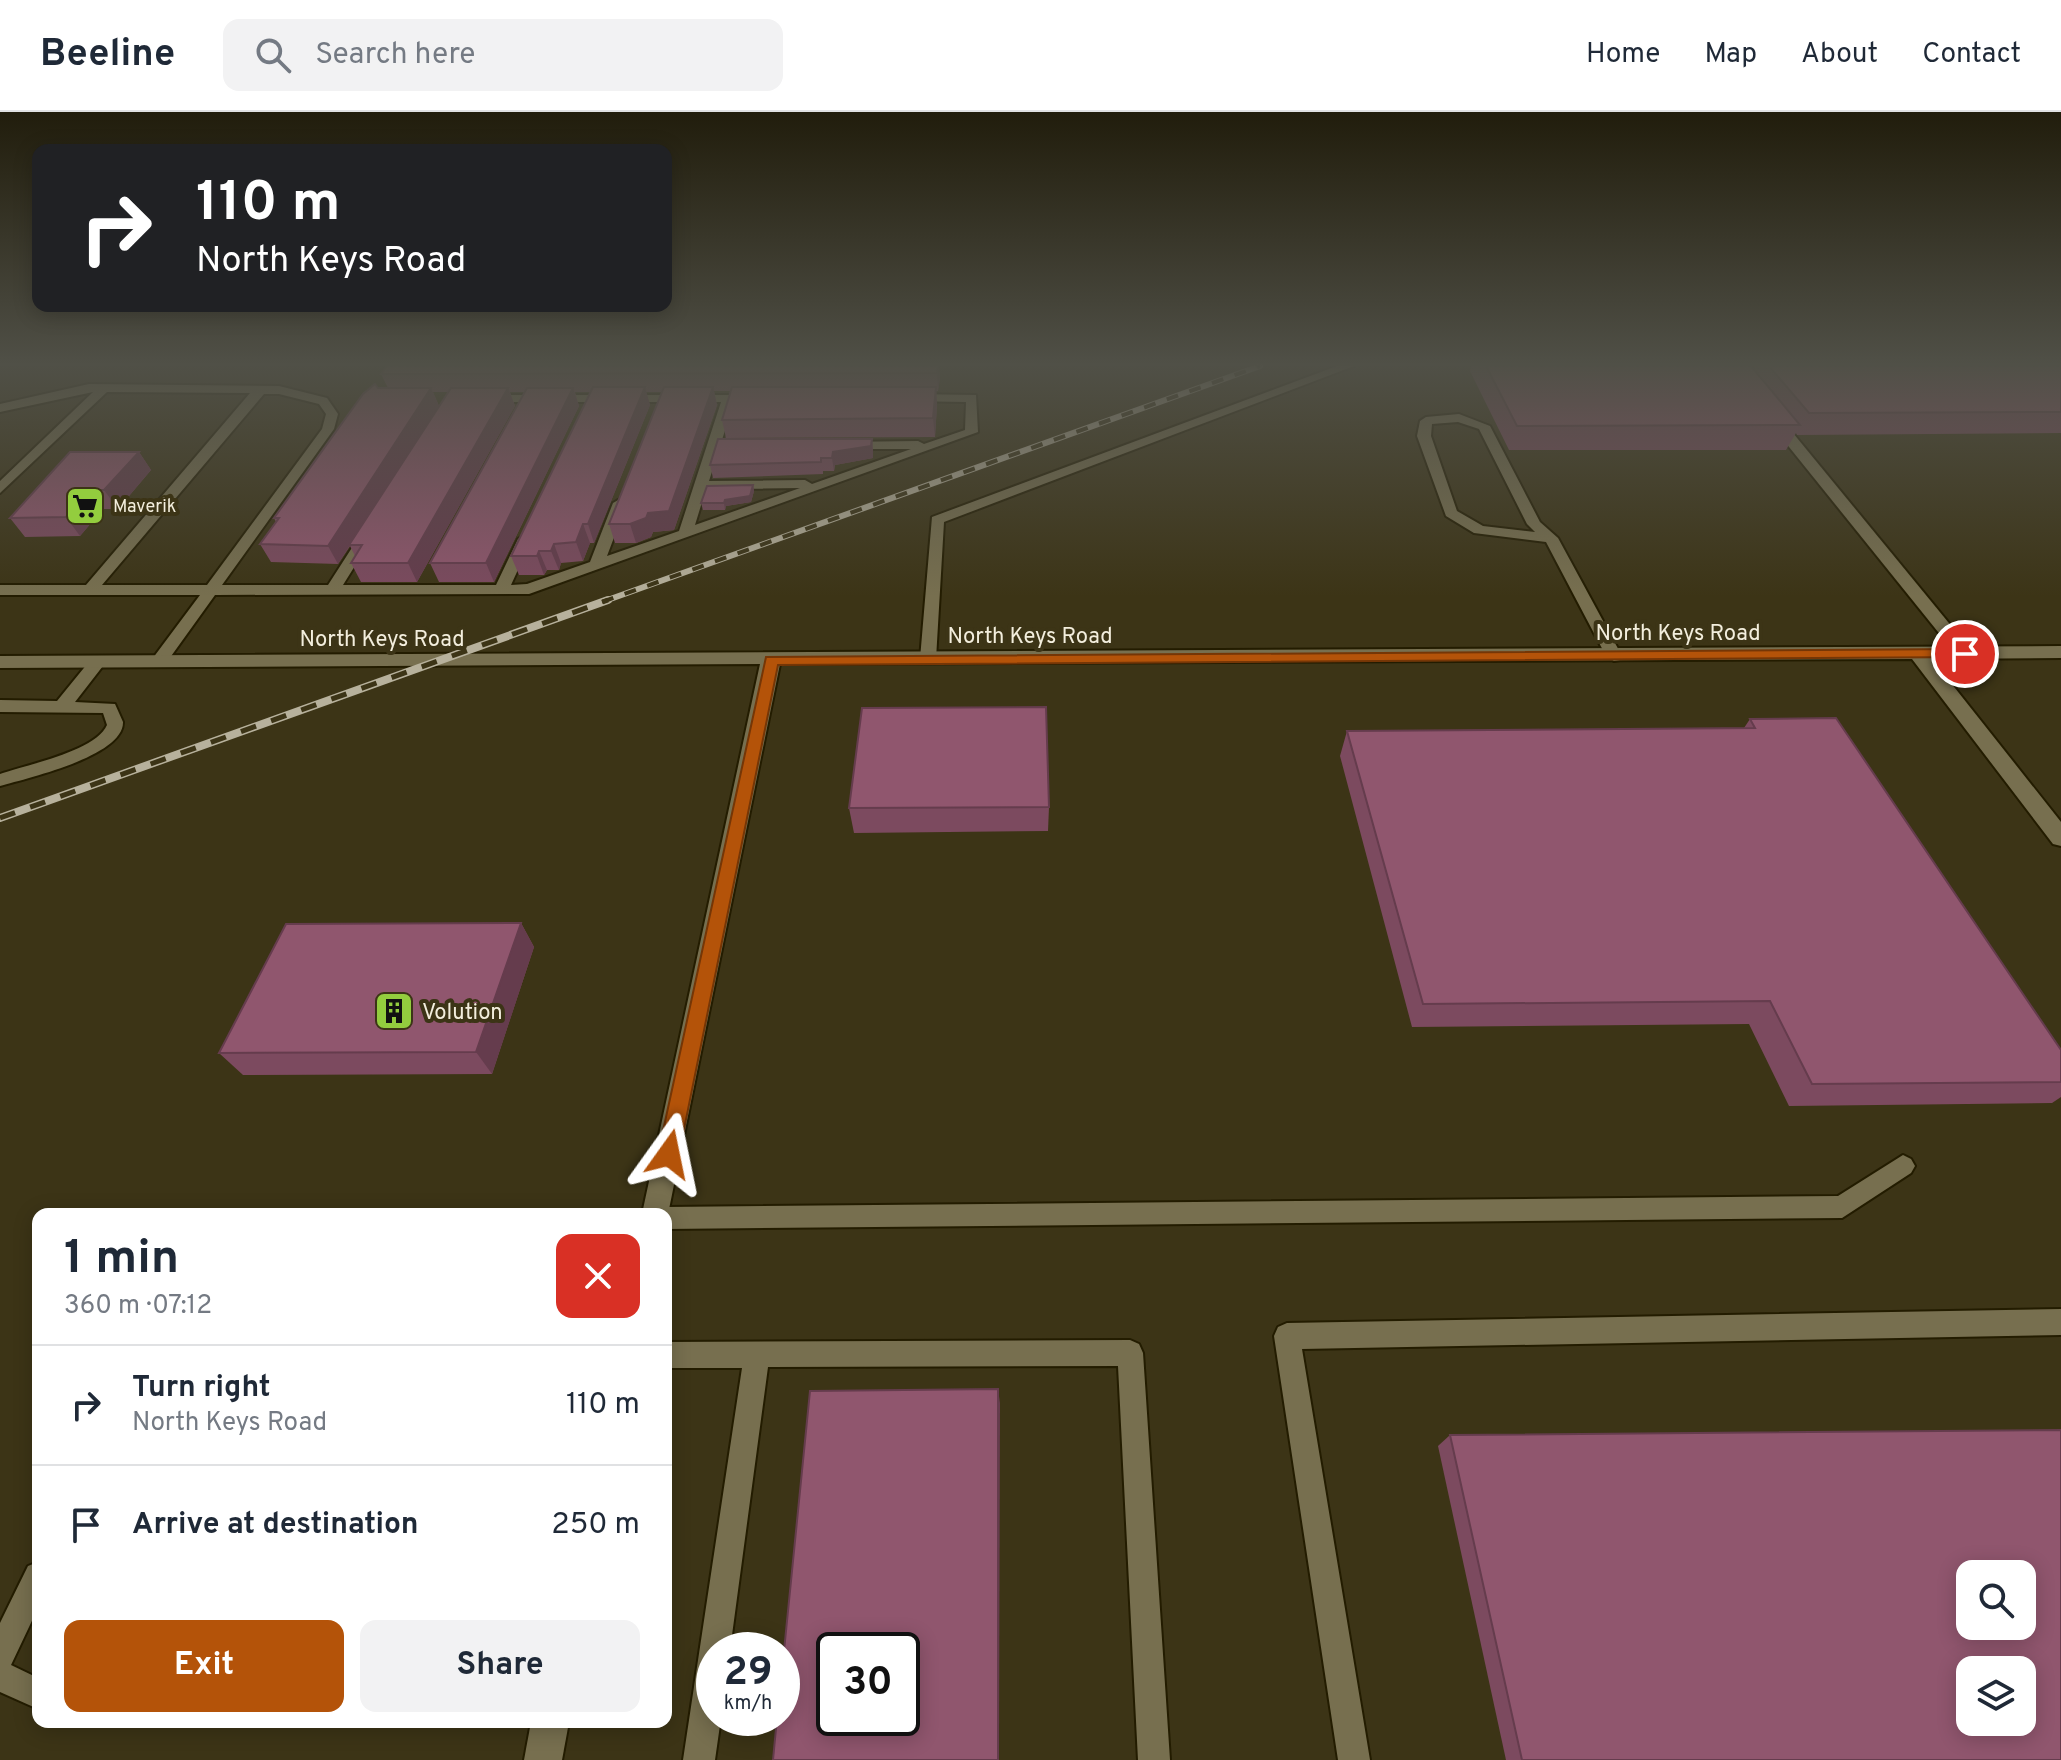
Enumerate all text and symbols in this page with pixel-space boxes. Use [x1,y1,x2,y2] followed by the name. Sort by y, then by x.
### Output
[223,19,783,91] search box
[40,31,175,80] text: Beeline
[251,33,295,77] icon: search
[315,37,475,74] text: Search here
[1586,37,1660,73] text: Home
[1704,37,1757,73] text: Map
[1801,37,1878,73] text: About
[1922,37,2021,73] text: Contact
[196,170,341,240] text: 110 m
[64,176,168,280] icon: right
[196,239,466,285] text: North Keys Road
[64,485,106,527] supermarket icon: Maverik
[113,496,176,519] place label: Maverik
[1931,620,1999,688] pin
[1595,621,1761,648] street label: North Keys Road
[947,624,1113,651] street label: North Keys Road
[299,627,465,654] street label: North Keys Road
[1943,632,1987,676] icon: arrive
[373,990,415,1032] building icon: Volution
[422,1000,503,1027] place label: Volution
[627,1112,711,1196] position arrow
[64,1230,179,1290] text: 1 min
[556,1234,640,1318] button: close
[64,1290,212,1323] text: 360 m · 07:12
[132,1370,270,1407] text: Turn right
[64,1383,108,1427] icon: right
[566,1387,640,1424] text: 110 m
[132,1407,327,1440] text: North Keys Road
[64,1503,108,1547] icon: arrive
[132,1507,418,1544] text: Arrive at destination
[551,1507,640,1544] text: 250 m
[1956,1560,2036,1736] map controls
[1956,1560,2036,1640] button: search
[64,1620,344,1712] button: Exit
[360,1620,640,1712] button: Share
[816,1632,920,1736] speed limit sign: 30
[723,1649,773,1699] text: 29
[1956,1656,2036,1736] button: layers
[724,1691,772,1717] text: km/h

